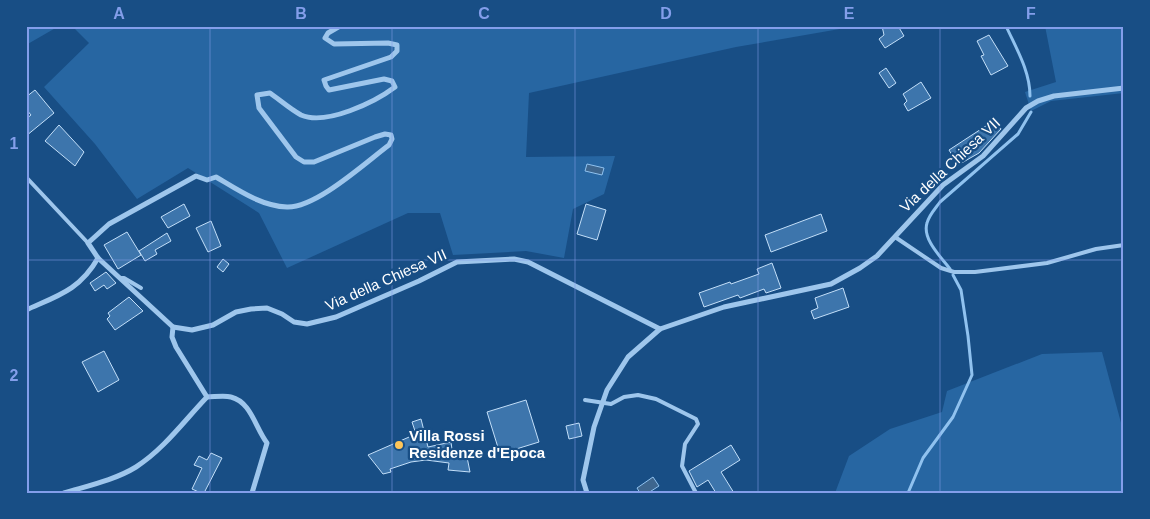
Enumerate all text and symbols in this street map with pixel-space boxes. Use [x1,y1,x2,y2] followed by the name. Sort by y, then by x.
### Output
[113,5,125,22] text: A
[295,5,307,22] text: B
[478,5,490,22] text: C
[660,5,672,22] text: D
[844,5,855,22] text: E
[1026,5,1036,22] text: F
[896,114,1003,215] street label: Via della Chiesa VII
[10,135,19,152] text: 1
[323,245,449,314] street label: Via della Chiesa VII
[10,367,19,384] text: 2
[409,427,546,461] place label: Villa Rossi Residenze d'Epoca
[393,439,405,451] marker: Villa Rossi Residenze d'Epoca

